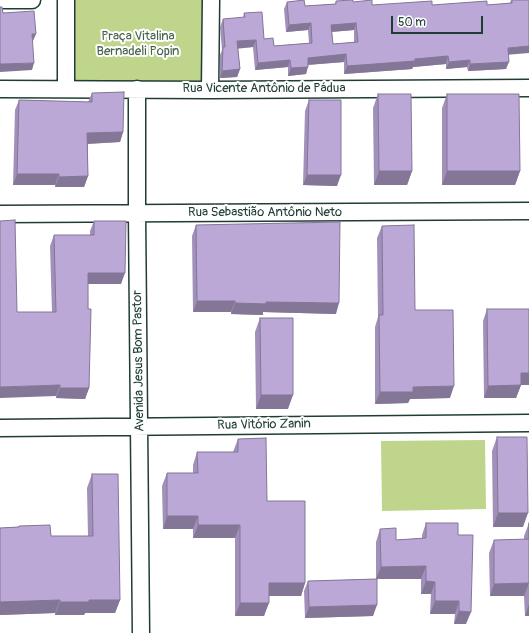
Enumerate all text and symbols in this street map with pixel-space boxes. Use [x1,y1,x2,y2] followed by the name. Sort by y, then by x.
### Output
[393,8,485,34] scale bar
[398,15,426,30] text: 50 m
[97,29,179,60] park label: Praça Vitalina Bernadeli Popin
[183,81,345,97] street label: Rua Vicente Antônio de Pádua
[188,205,342,221] street label: Rua Sebastião Antônio Neto
[130,290,148,432] street label: Avenida Jesus Bom Pastor
[217,416,311,434] street label: Rua Vitório Zanin

